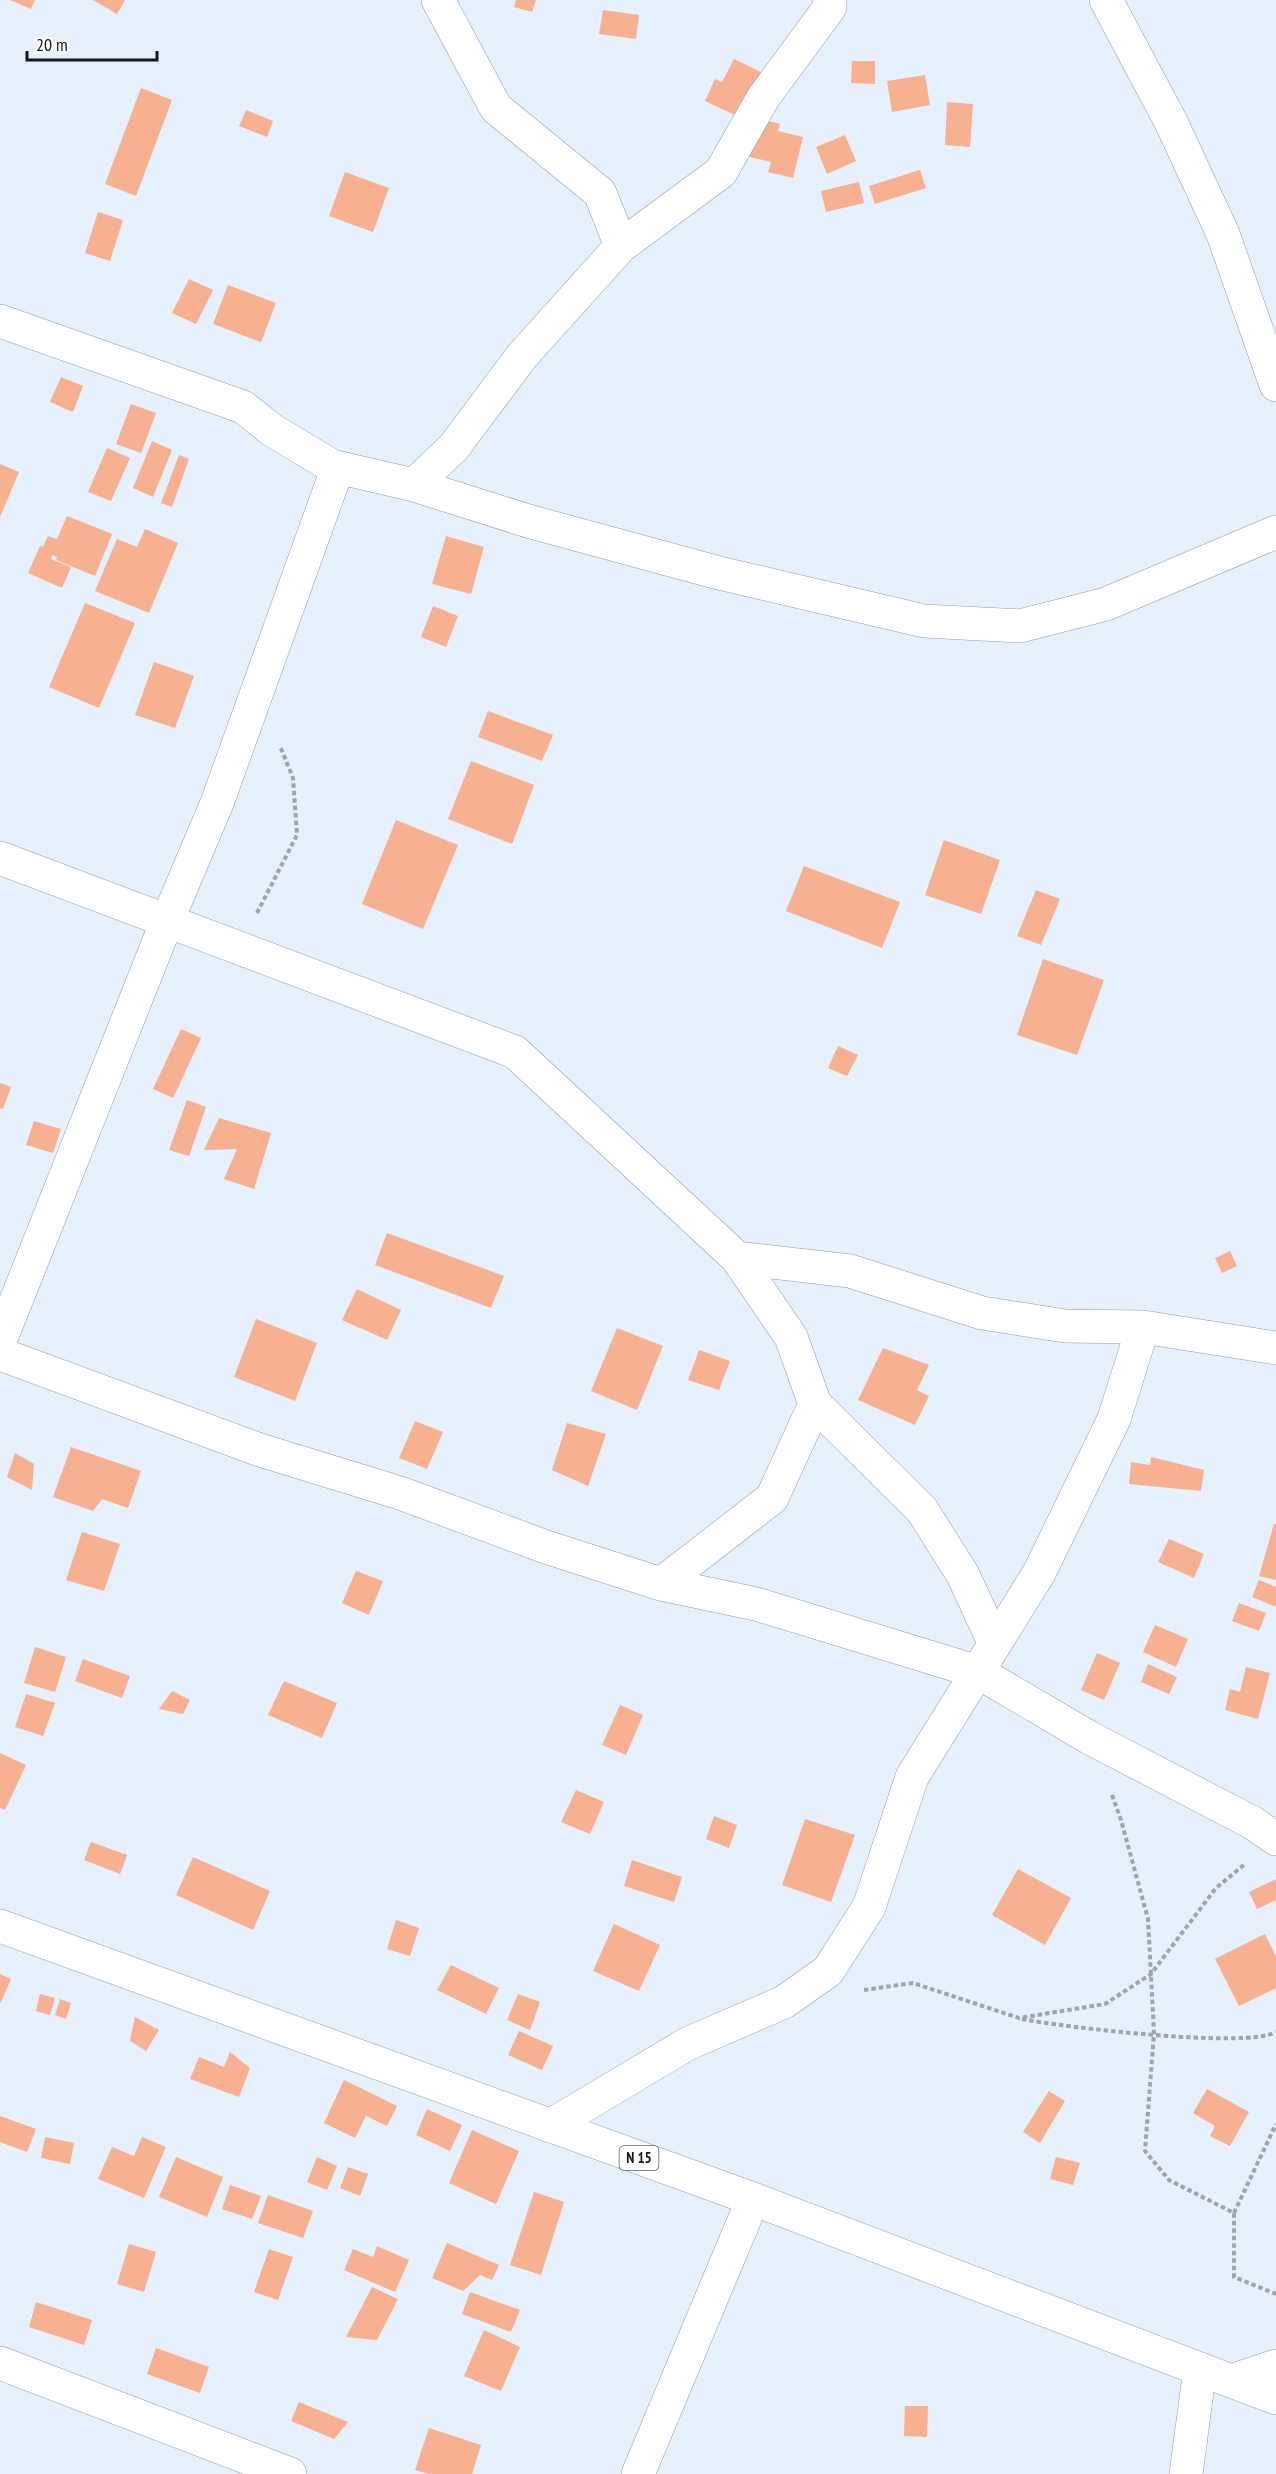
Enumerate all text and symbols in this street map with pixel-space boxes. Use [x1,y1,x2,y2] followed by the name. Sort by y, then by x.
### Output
[27,24,158,62] scale bar
[36,33,68,56] text: 20 m
[620,2146,658,2170] road number: N 15

